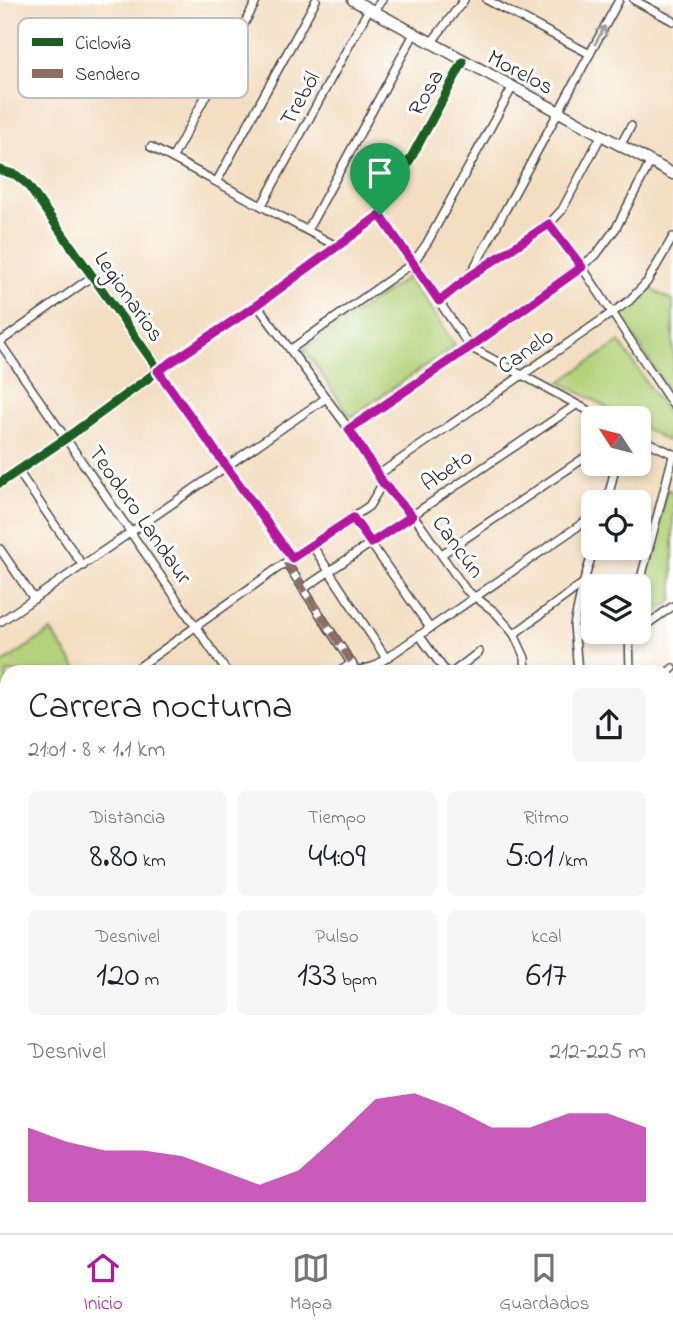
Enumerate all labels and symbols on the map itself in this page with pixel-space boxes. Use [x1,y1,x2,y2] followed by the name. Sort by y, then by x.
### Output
[18,18,248,98] legend
[594,25,608,46] one-way arrow
[75,31,131,58] text: Ciclovía
[481,42,559,104] street label: Morelos
[75,62,140,89] text: Sendero
[401,64,453,123] street label: Rosa
[273,66,330,133] street label: Treból
[350,143,410,215] pin
[84,245,171,350] street label: Legionarios
[491,321,562,383] street label: Canelo
[581,406,651,476] north arrow
[79,439,200,592] street label: Teodoro Landaur
[415,442,480,500] street label: Abeto
[423,509,491,586] street label: Cancún

